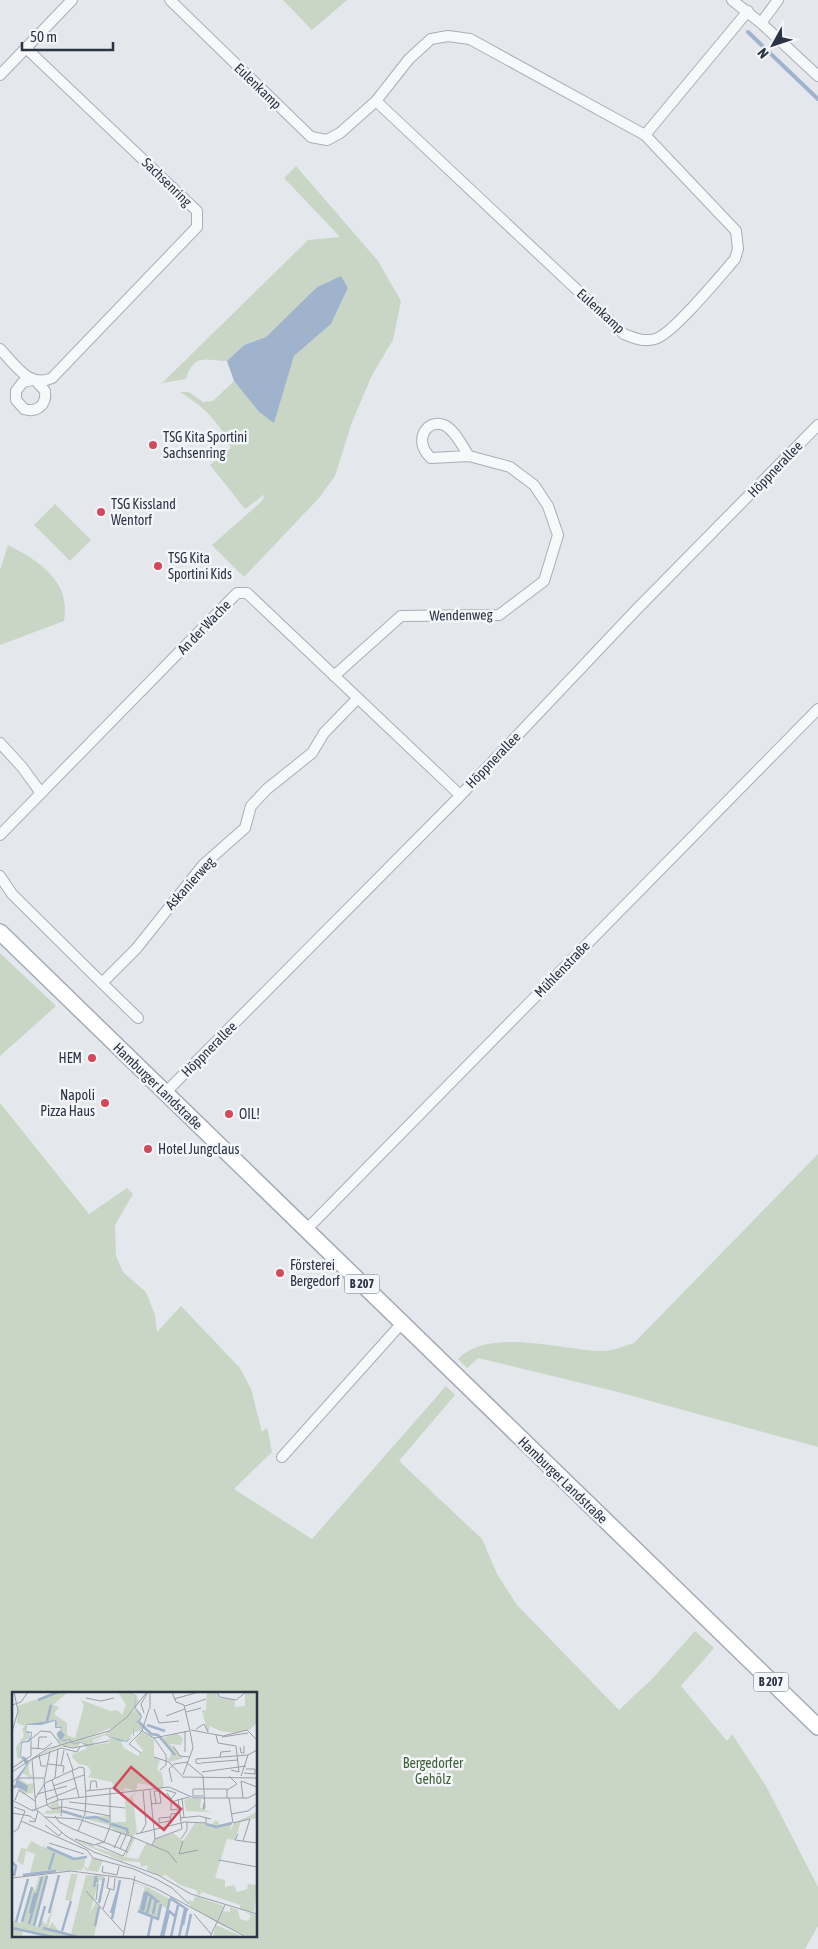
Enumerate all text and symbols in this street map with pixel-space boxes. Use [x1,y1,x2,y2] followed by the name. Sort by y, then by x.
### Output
[22,20,114,52] scale bar
[748,20,798,70] north arrow
[30,28,57,45] text: 50 m
[754,45,772,62] text: N
[231,60,285,112] street label: Eulenkamp
[139,154,195,210] street label: Sachsenring
[574,285,628,337] street label: Eulenkamp
[163,429,247,461] place label: TSG Kita Sportini Sachsenring
[744,438,806,500] street label: Höppnerallee
[147,439,159,451] marker: TSG Kita Sportini Sachsenring
[111,496,176,528] place label: TSG Kissland Wentorf
[95,506,107,518] marker: TSG Kissland Wentorf
[168,550,232,582] place label: TSG Kita Sportini Kids
[152,560,164,572] marker: TSG Kita Sportini Kids
[174,597,234,657] street label: An der Wache
[429,606,493,624] street label: Wendenweg
[462,729,524,791] street label: Höppnerallee
[162,853,218,913] street label: Askanierweg
[531,938,593,1000] street label: Mühlenstraße
[178,1018,240,1080] street label: Höppnerallee
[110,1039,206,1133] street label: Hamburger Landstraße
[59,1050,82,1066] place label: HEM
[86,1052,98,1064] marker: HEM
[40,1087,95,1119] place label: Napoli Pizza Haus
[99,1097,111,1109] marker: Napoli Pizza Haus
[239,1106,260,1122] place label: OIL!
[223,1108,235,1120] marker: OIL!
[158,1141,240,1157] place label: Hotel Jungclaus
[142,1143,154,1155] marker: Hotel Jungclaus
[290,1257,340,1289] place label: Försterei Bergedorf
[274,1267,286,1279] marker: Försterei Bergedorf
[344,1274,380,1294] road number: B 207
[515,1433,611,1527] street label: Hamburger Landstraße
[754,1672,788,1691] road number: B 207
[12,1692,258,1936] inset map
[403,1755,464,1787] park label: Bergedorfer Gehölz

